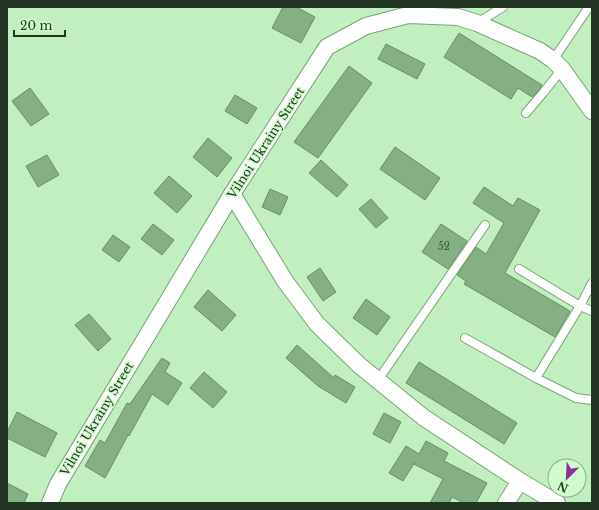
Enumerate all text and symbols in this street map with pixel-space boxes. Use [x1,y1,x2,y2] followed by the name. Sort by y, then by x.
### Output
[14,12,65,38] scale bar
[20,18,52,33] text: 20 m
[223,84,308,202] street label: Vilnoi Ukrainy Street
[438,240,450,253] house number: 52
[56,359,137,479] street label: Vilnoi Ukrainy Street
[547,458,587,498] north arrow
[555,478,571,496] text: N

